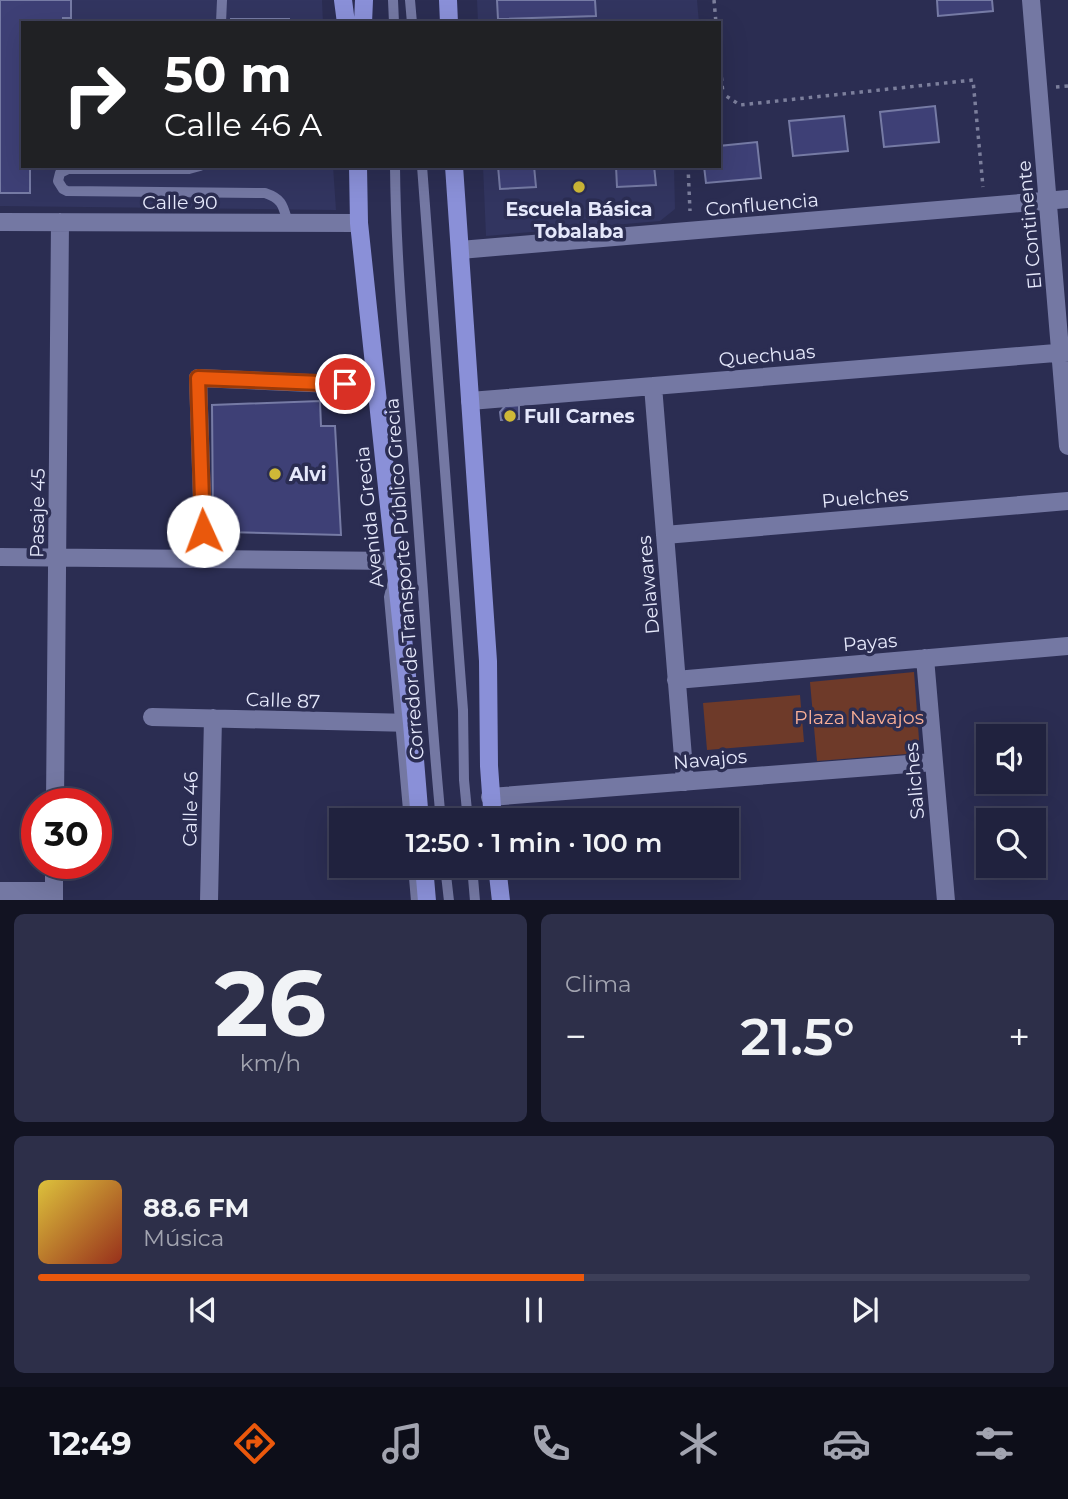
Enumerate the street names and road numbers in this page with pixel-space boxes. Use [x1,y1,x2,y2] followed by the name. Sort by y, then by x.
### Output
[1012,159,1047,290] street label: El Continente
[705,188,819,221] street label: Confluencia
[142,191,218,214] street label: Calle 90
[718,340,816,371] street label: Quechuas
[380,397,429,761] street label: Corredor de Transporte Público Grecia
[351,445,388,589] street label: Avenida Grecia
[25,468,50,558] street label: Pasaje 45
[821,482,909,513] street label: Puelches
[633,535,664,635] street label: Delawares
[842,629,898,656] street label: Payas
[245,688,321,713] street label: Calle 87
[900,741,929,820] street label: Saliches
[672,745,748,774] street label: Navajos
[178,771,203,847] street label: Calle 46

